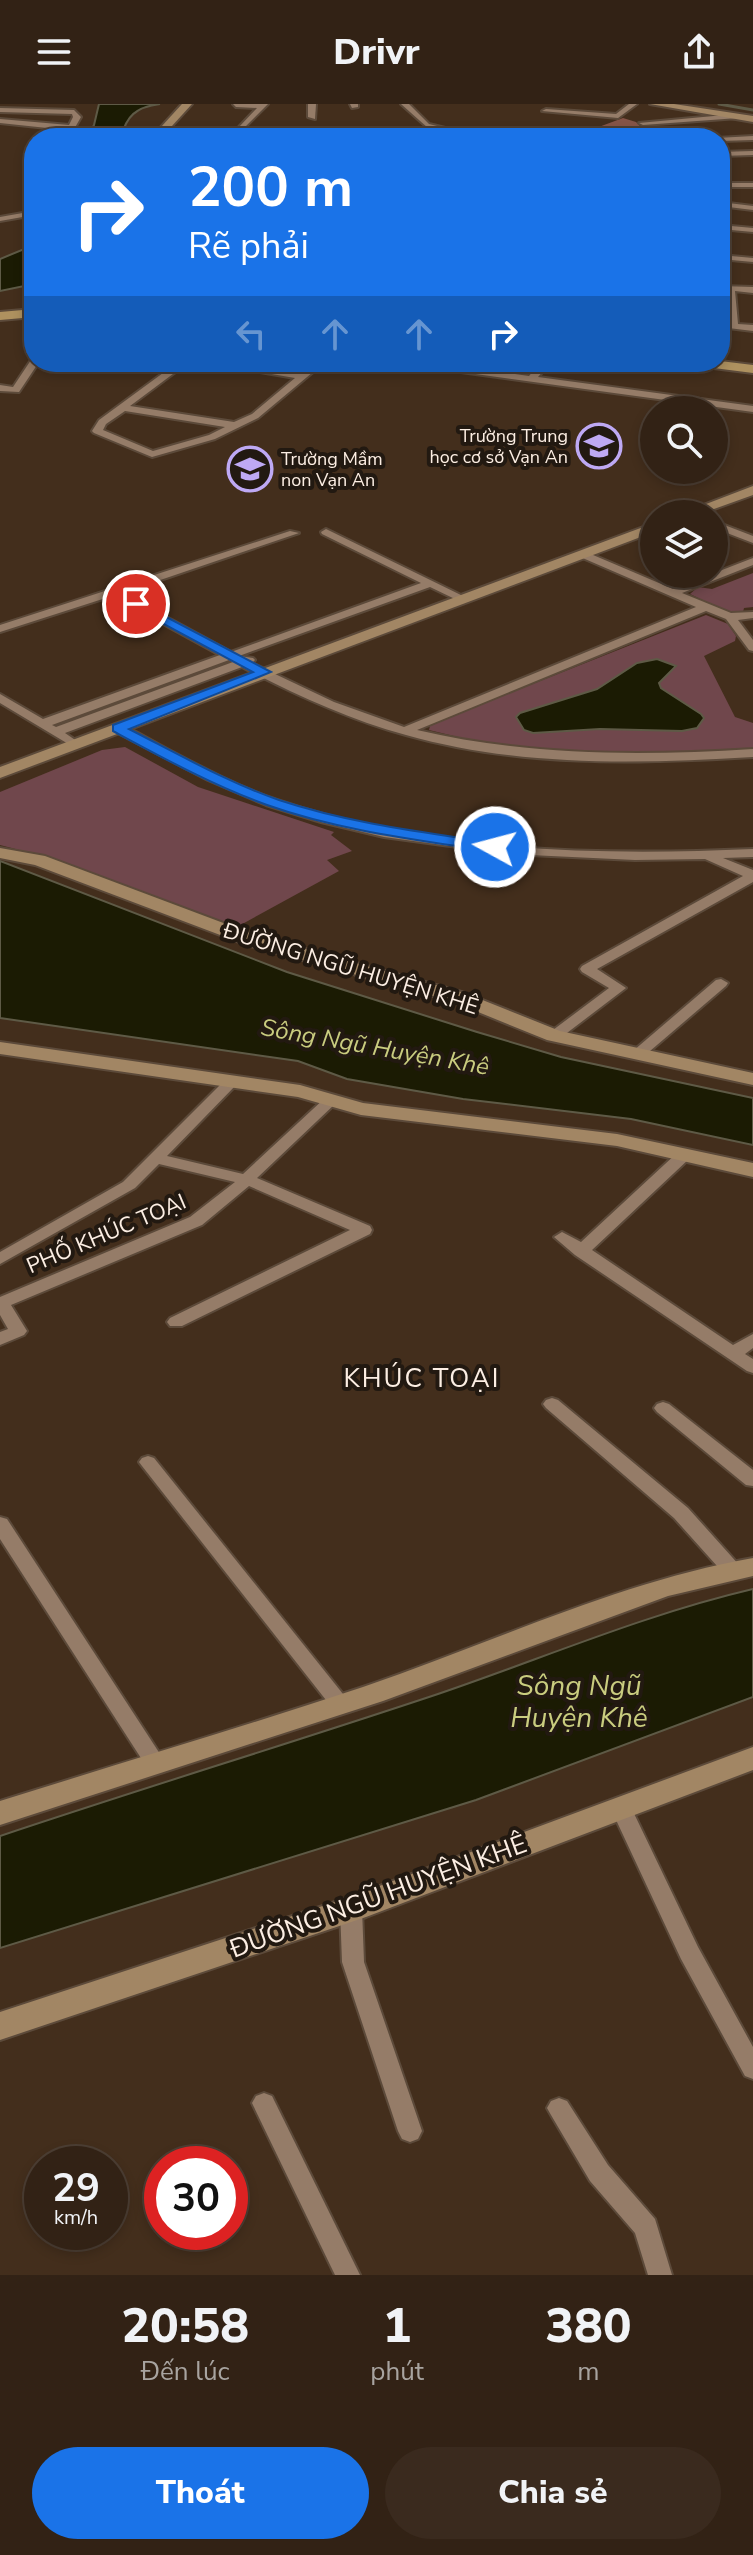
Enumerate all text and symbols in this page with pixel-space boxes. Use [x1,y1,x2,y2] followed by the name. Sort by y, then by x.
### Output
[333,28,420,77] text: Drivr
[32,30,76,74] icon: menu
[677,30,721,74] icon: share
[188,149,353,226] text: 200 m
[56,160,160,264] icon: right
[188,222,309,271] text: Rẽ phải
[229,312,273,356] icon: left
[313,312,357,356] icon: ahead
[397,312,441,356] icon: ahead
[481,312,525,356] icon: right
[640,396,728,588] map controls
[640,396,728,484] button: search
[575,422,623,470] school or university icon: Trường Trung học cơ sở Vạn An
[430,424,568,469] place label: Trường Trung học cơ sở Vạn An
[226,445,274,493] school or university icon: Trường Mầm non Vạn An
[281,447,383,492] place label: Trường Mầm non Vạn An
[640,500,728,588] button: layers
[102,570,170,638] pin
[114,582,158,626] icon: arrive
[453,805,537,889] position arrow
[218,916,482,1022] street label: ĐƯỜNG NGŨ HUYỆN KHÊ
[258,1011,492,1083] water label: Sông Ngũ Huyện Khê
[22,1186,191,1281] street label: PHỐ KHÚC TOẠI
[344,1361,500,1396] district label: KHÚC TOẠI
[510,1667,648,1737] water label: Sông Ngũ Huyện Khê
[224,1826,532,1967] street label: ĐƯỜNG NGŨ HUYỆN KHÊ
[144,2146,248,2250] speed limit sign: 30
[52,2161,100,2215] text: 29
[54,2204,98,2231] text: km/h
[121,2293,249,2359] text: 20:58
[383,2293,412,2359] text: 1
[545,2293,632,2359] text: 380
[141,2354,230,2389] text: Đến lúc
[370,2354,424,2389] text: phút
[577,2354,600,2389] text: m
[32,2447,369,2539] button: Thoát
[385,2447,721,2539] button: Chia sẻ

